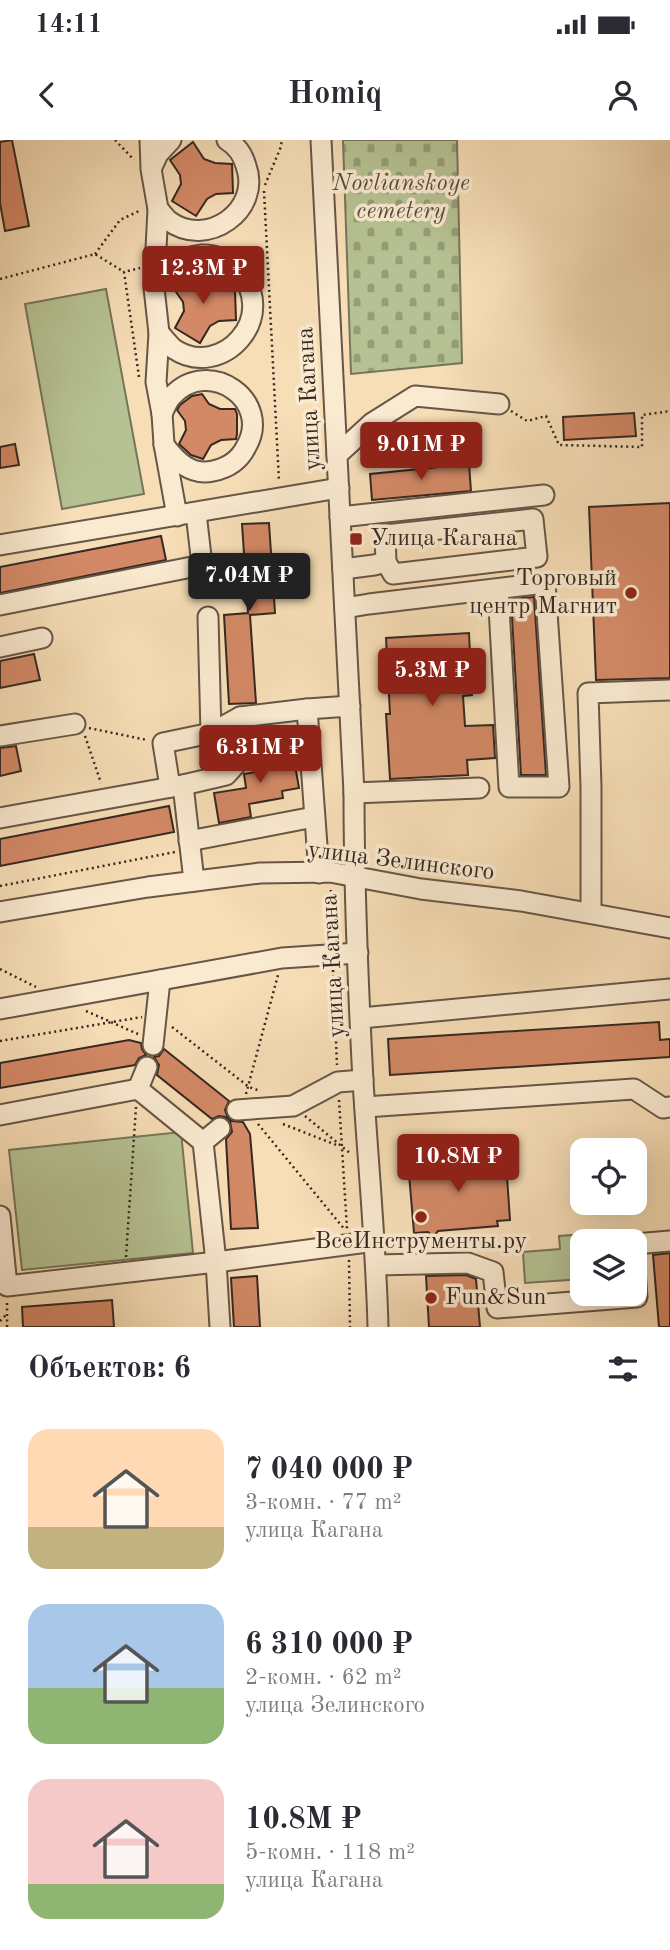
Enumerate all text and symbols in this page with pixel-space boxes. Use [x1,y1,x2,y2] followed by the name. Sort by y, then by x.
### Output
[35,12,103,38] text: 14:11
[28,76,66,114] icon: back
[604,76,642,114] icon: person
[288,79,382,111] text: Homiq
[331,172,470,224] park label: Novlianskoye cemetery
[138,246,268,306] pin: 12.3M ₽
[158,257,248,280] text: 12.3M ₽
[294,326,326,472] street label: улица Кагана
[356,422,486,482] pin: 9.01M ₽
[376,433,466,456] text: 9.01M ₽
[370,527,518,551] place label: Улица Кагана
[348,531,364,547] marker: Улица Кагана
[184,554,314,613] pin: 7.04M ₽
[204,564,294,587] text: 7.04M ₽
[469,567,617,619] place label: Торговый центр Магнит
[623,585,639,601] marker: Торговый центр Магнит
[375,648,489,708] pin: 5.3M ₽
[394,659,470,682] text: 5.3M ₽
[195,726,325,785] pin: 6.31M ₽
[215,736,305,759] text: 6.31M ₽
[306,839,496,885] street label: улица Зелинского
[318,893,350,1039] street label: улица Кагана
[393,1135,523,1194] pin: 10.8M ₽
[570,1138,647,1306] map controls
[570,1138,647,1215] button: locate
[413,1145,503,1168] text: 10.8M ₽
[413,1209,429,1225] marker: ВсеИнструменты.ру
[570,1229,647,1306] button: layers
[315,1230,528,1254] place label: ВсеИнструменты.ру
[445,1286,547,1310] place label: Fun&Sun
[423,1290,439,1306] marker: Fun&Sun
[604,1350,642,1388] icon: filters
[28,1354,191,1384] text: Объектов: 6
[245,1455,413,1485] text: 7 040 000 ₽
[84,1457,168,1541] icon: home
[245,1491,402,1514] text: 3-комн. · 77 m²
[245,1519,383,1542] text: улица Кагана
[245,1630,413,1660] text: 6 310 000 ₽
[84,1632,168,1716] icon: home
[245,1666,402,1689] text: 2-комн. · 62 m²
[245,1694,425,1717] text: улица Зелинского
[245,1805,362,1835] text: 10.8M ₽
[84,1807,168,1891] icon: home
[245,1841,415,1864] text: 5-комн. · 118 m²
[245,1869,383,1892] text: улица Кагана

